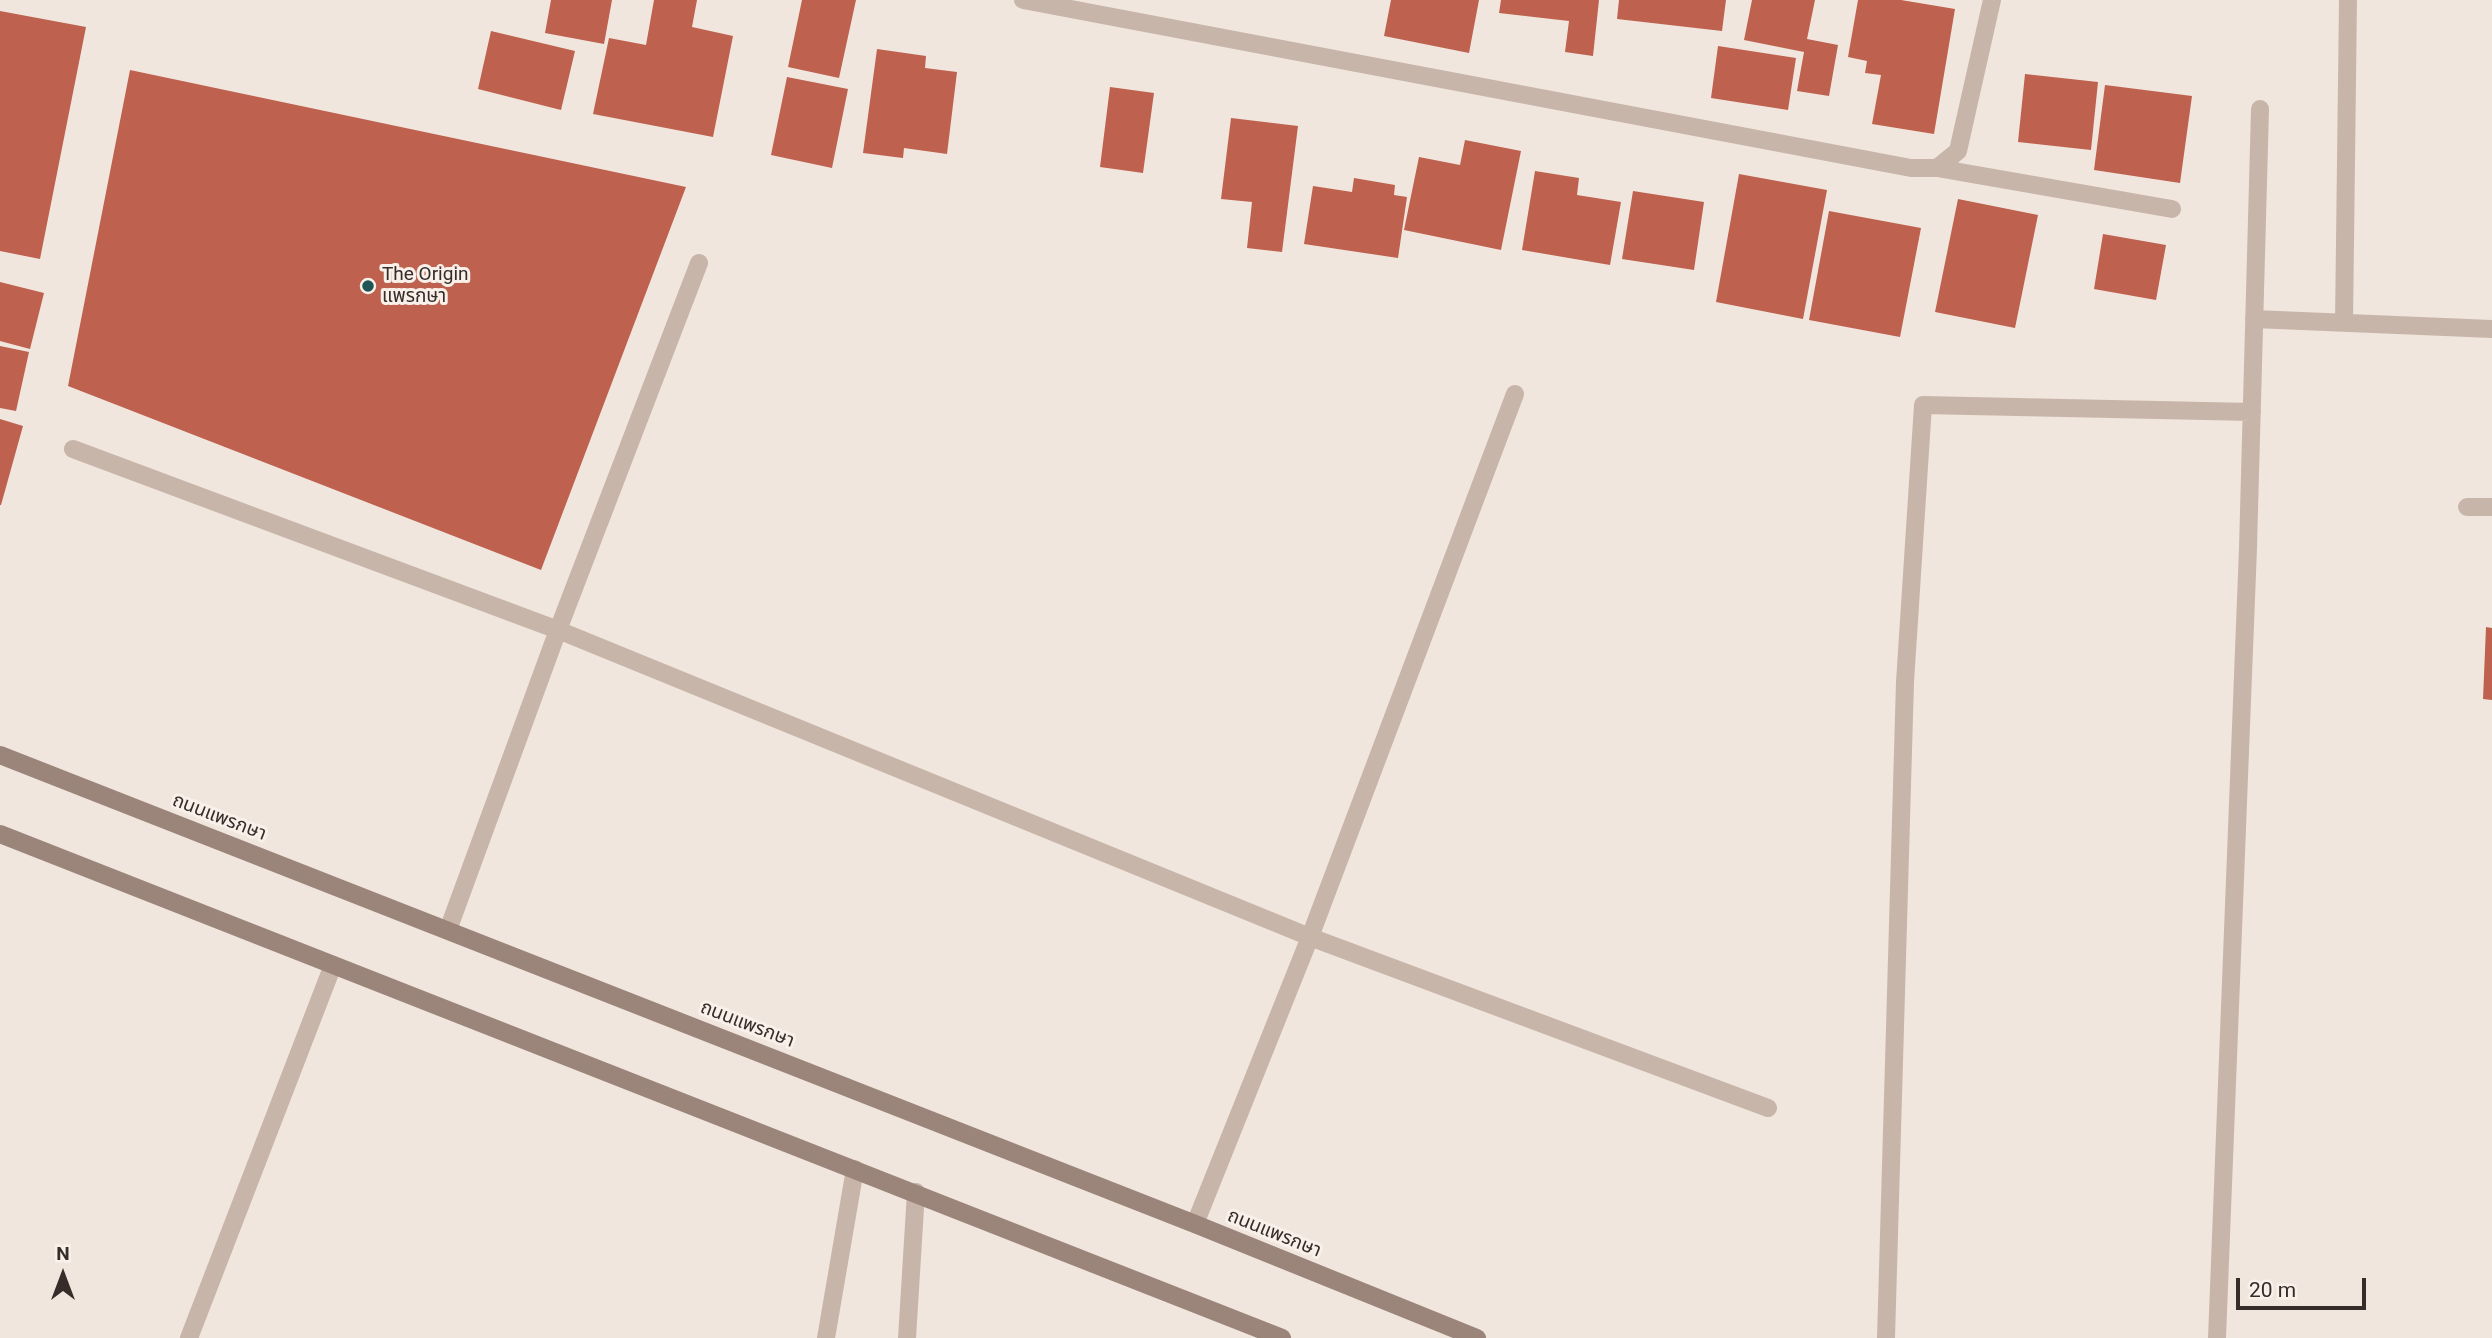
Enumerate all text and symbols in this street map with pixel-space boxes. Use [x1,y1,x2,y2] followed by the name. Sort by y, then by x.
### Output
[382,264,469,308] place label: The Origin แพรกษา
[360,278,376,294] marker: The Origin แพรกษา
[169,790,269,846] street label: ถนนแพรกษา
[697,997,797,1053] street label: ถนนแพรกษา
[1224,1205,1324,1263] street label: ถนนแพรกษา
[28,1240,98,1310] north arrow
[56,1242,70,1265] text: N
[2240,1264,2370,1308] scale bar
[2249,1278,2296,1302] text: 20 m

